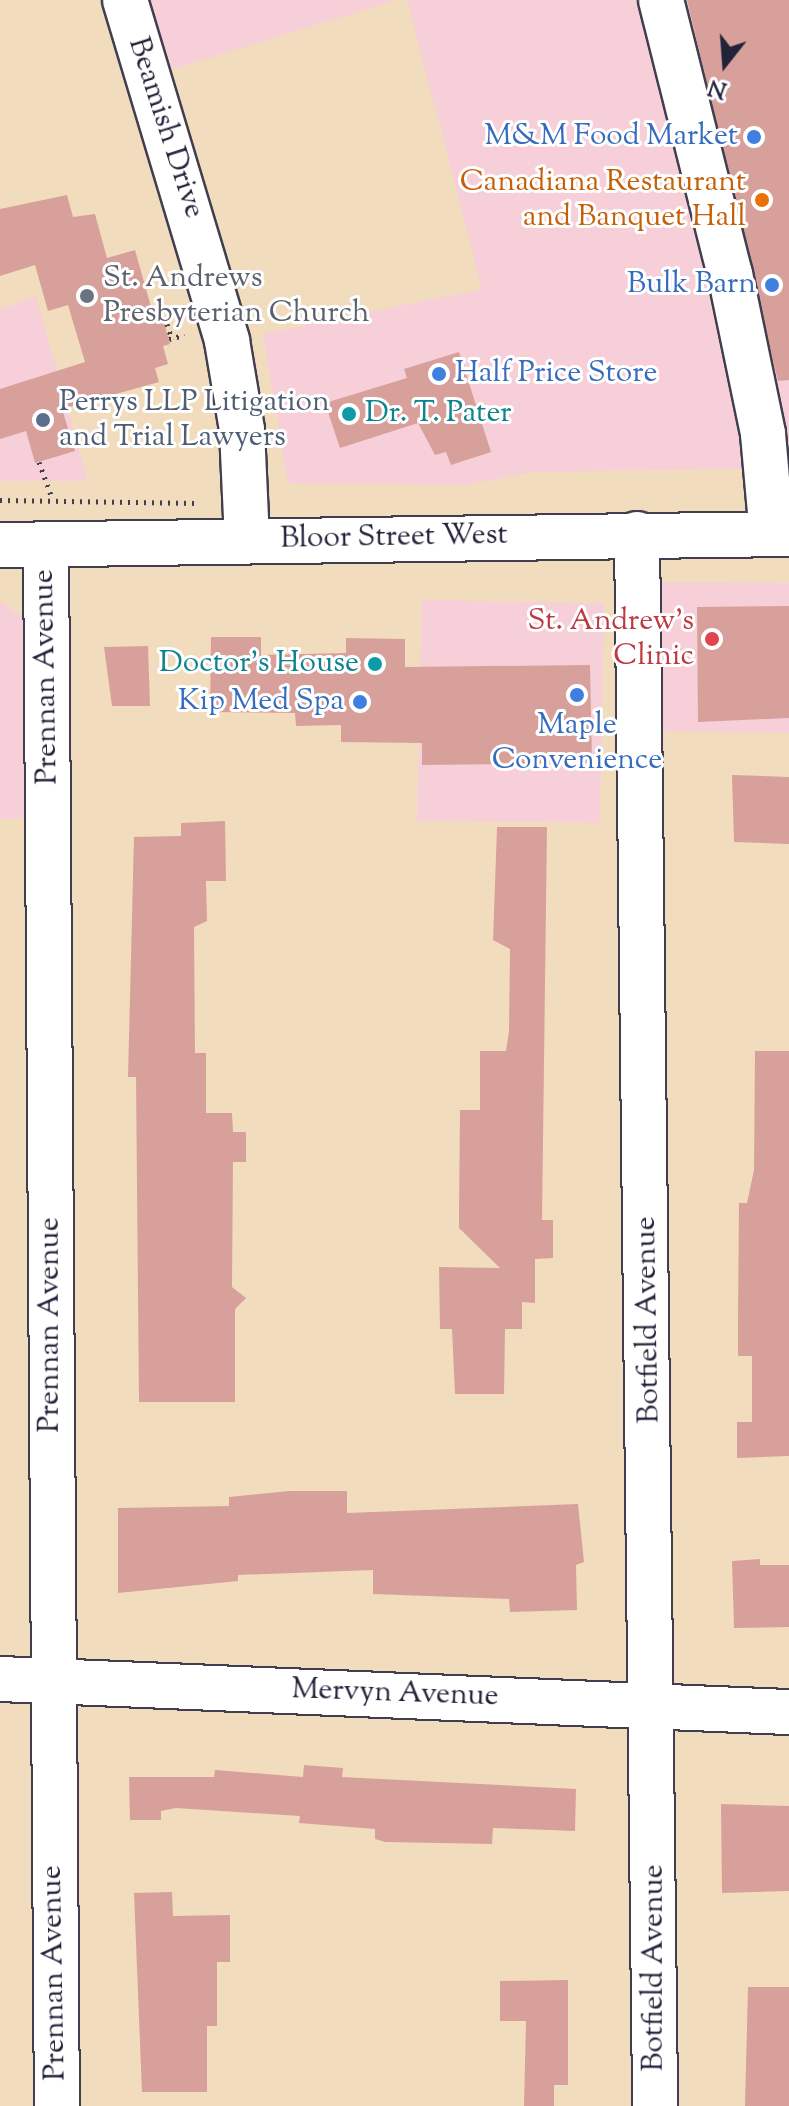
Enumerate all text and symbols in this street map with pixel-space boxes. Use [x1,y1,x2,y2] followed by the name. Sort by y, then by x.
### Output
[685,24,765,104] north arrow
[119,33,211,223] street label: Beamish Drive
[705,69,731,105] text: N
[484,119,738,155] place label: M&M Food Market
[745,128,763,146] marker: M&M Food Market
[460,165,746,236] place label: Canadiana Restaurant and Banquet Hall
[753,191,771,209] marker: Canadiana Restaurant and Banquet Hall
[103,261,370,332] place label: St. Andrews Presbyterian Church
[627,267,756,303] place label: Bulk Barn
[763,276,781,294] marker: Bulk Barn
[78,287,96,305] marker: St. Andrews Presbyterian Church
[455,356,657,392] place label: Half Price Store
[430,365,448,383] marker: Half Price Store
[59,385,330,456] place label: Perrys LLP Litigation and Trial Lawyers
[365,396,512,432] place label: Dr. T. Pater
[340,405,358,423] marker: Dr. T. Pater
[34,411,52,429] marker: Perrys LLP Litigation and Trial Lawyers
[280,518,508,558] street label: Bloor Street West
[27,569,67,785] street label: Prennan Avenue
[527,604,694,674] place label: St. Andrew's Clinic
[701,628,723,650] marker: St. Andrew's Clinic
[159,646,359,682] place label: Doctor’s House
[366,655,384,673] marker: Doctor’s House
[178,684,344,720] place label: Kip Med Spa
[568,686,586,704] marker: Maple Convenience
[351,693,369,711] marker: Kip Med Spa
[492,708,662,778] place label: Maple Convenience
[629,1216,669,1424] street label: Botfield Avenue
[33,1217,69,1433] street label: Prennan Avenue
[291,1672,499,1716] street label: Mervyn Avenue
[637,1864,673,2072] street label: Botfield Avenue
[35,1865,75,2081] street label: Prennan Avenue

